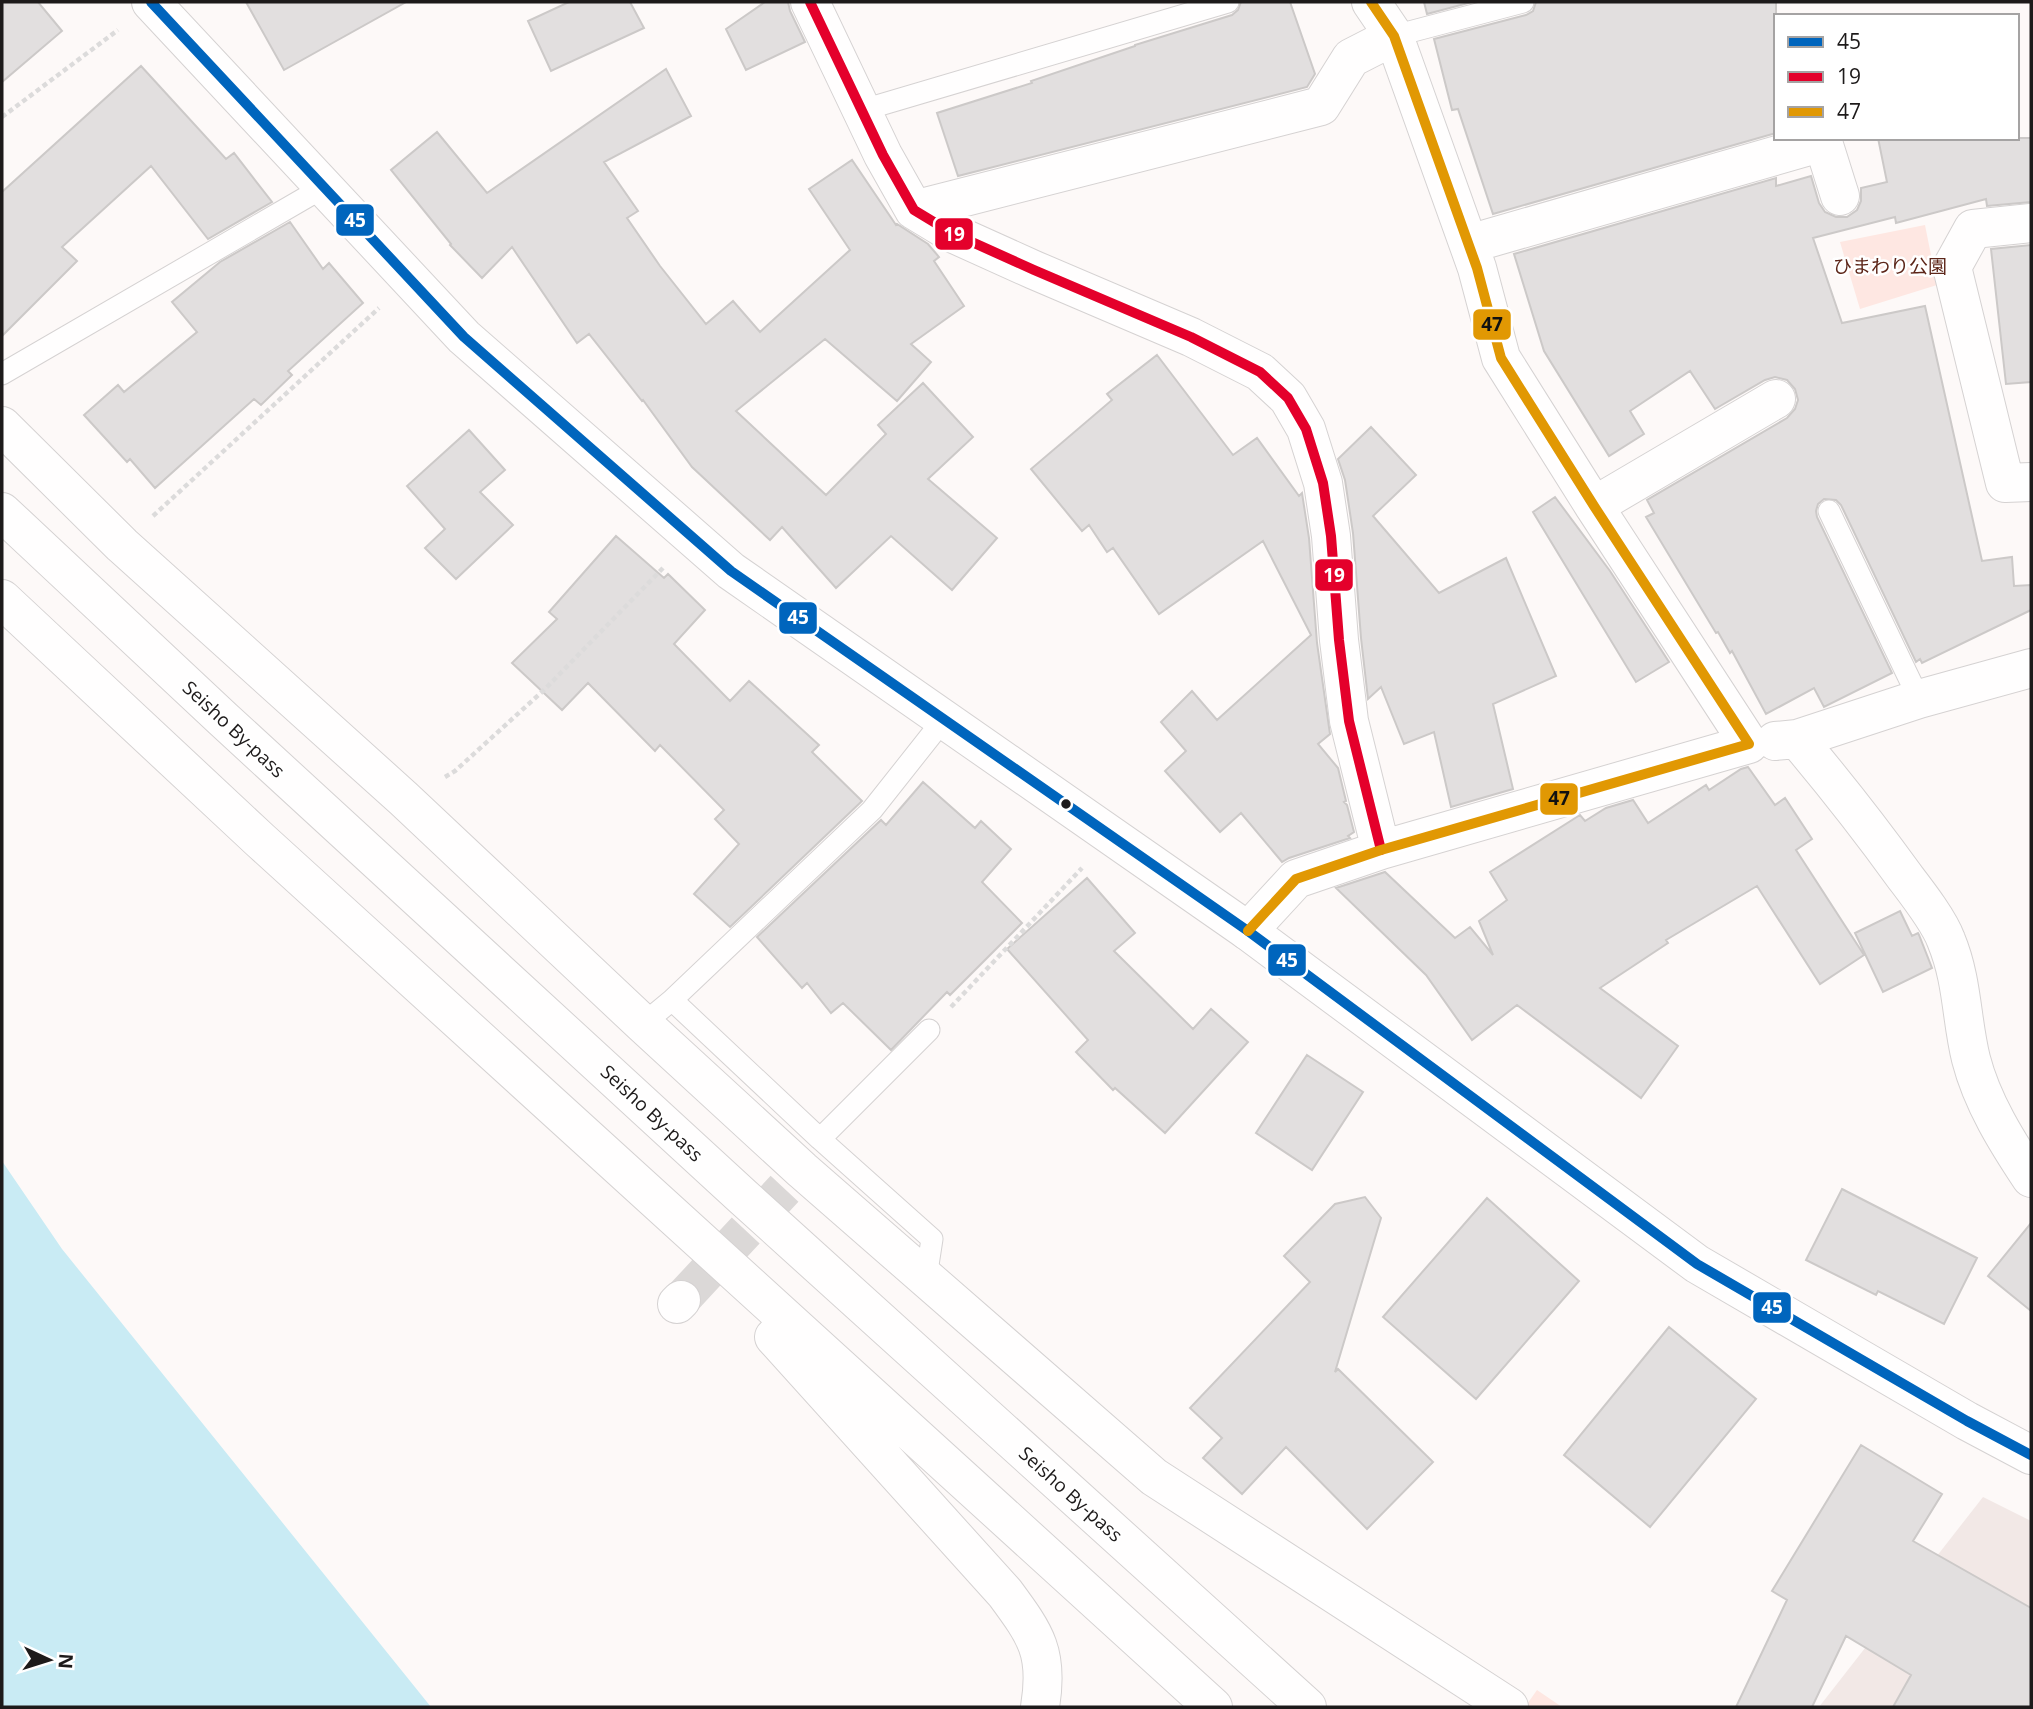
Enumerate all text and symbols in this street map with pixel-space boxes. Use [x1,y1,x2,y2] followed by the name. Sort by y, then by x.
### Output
[1774,14,2019,140] legend
[1837,27,1861,55] text: 45
[1837,62,1861,90] text: 19
[1837,97,1861,125] text: 47
[335,203,375,237] line badge: 45
[344,207,366,233] text: 45
[934,217,974,251] line badge: 19
[943,221,965,247] text: 19
[1833,253,1947,279] park label: ひまわり公園
[1472,308,1512,341] line badge: 47
[1481,311,1503,337] text: 47
[1314,558,1354,592] line badge: 19
[1323,562,1345,588] text: 19
[778,601,818,635] line badge: 45
[787,604,809,630] text: 45
[177,675,291,783] street label: Seisho By-pass
[1539,782,1579,816] line badge: 47
[1548,785,1570,811] text: 47
[1059,797,1073,811] unlabelled marker
[1267,943,1307,977] line badge: 45
[1276,947,1298,973] text: 45
[595,1059,709,1167] street label: Seisho By-pass
[1752,1291,1792,1324] line badge: 45
[1761,1294,1783,1320] text: 45
[1014,1440,1128,1548] street label: Seisho By-pass
[14,1625,84,1695] north arrow
[52,1653,79,1670] text: N

